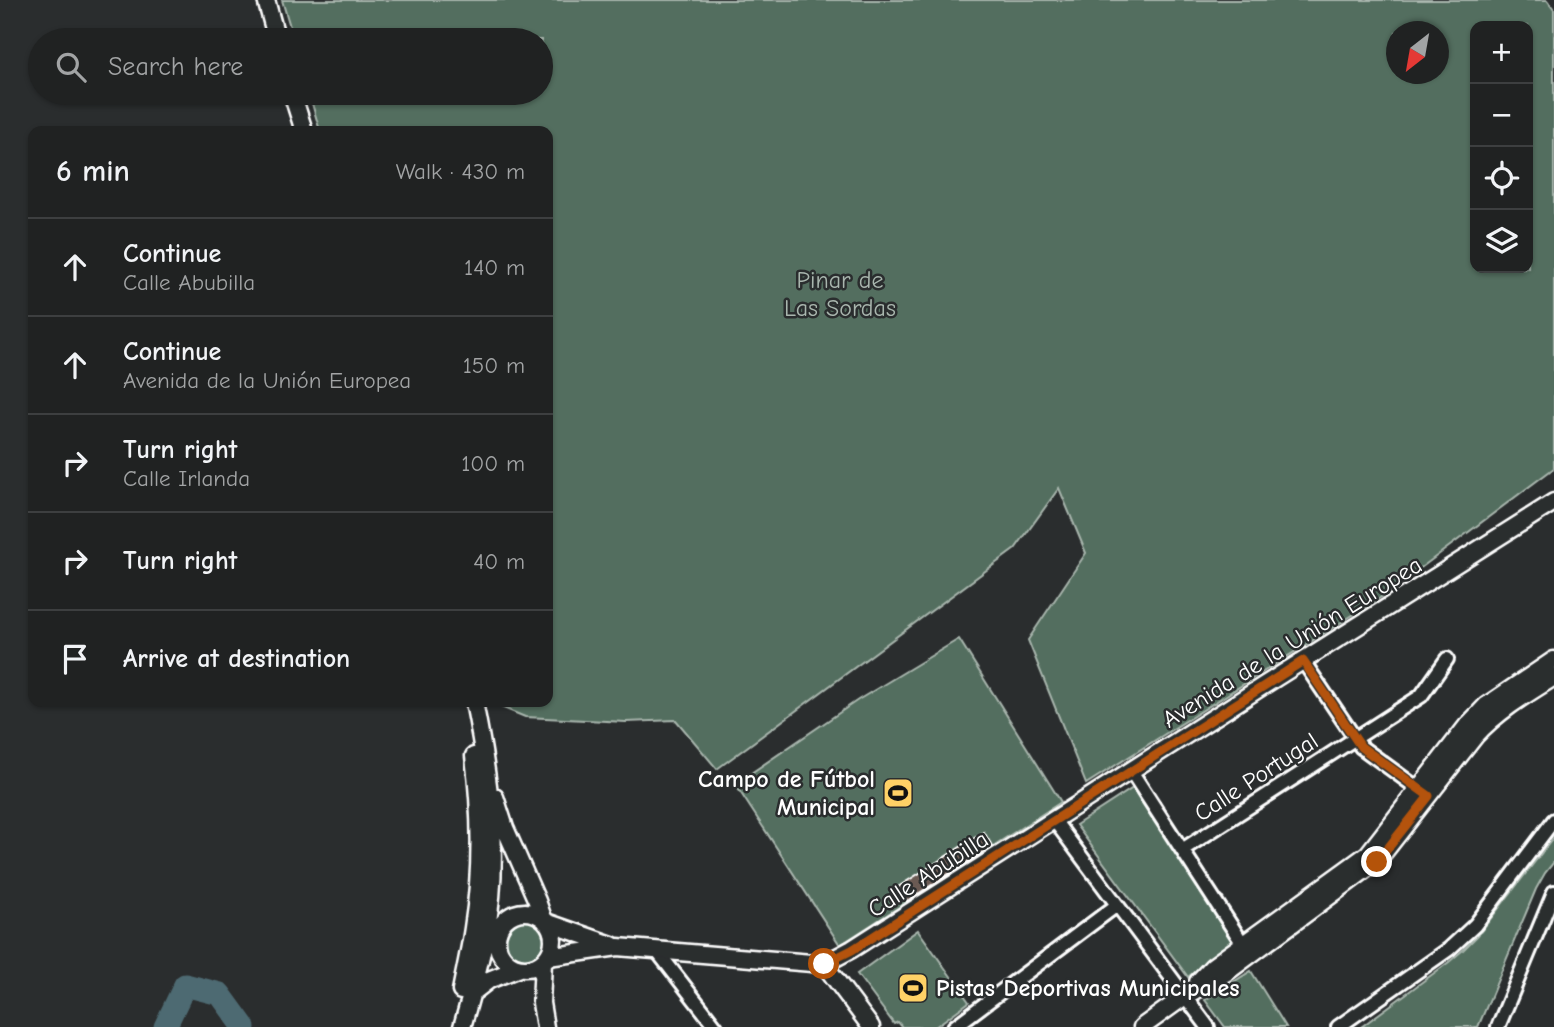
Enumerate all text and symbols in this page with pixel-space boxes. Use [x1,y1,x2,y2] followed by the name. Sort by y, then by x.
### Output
[1386,21,1449,84] north arrow
[1470,21,1533,273] map controls
[1470,21,1533,84] button: +
[28,28,553,105] search box
[52,48,90,86] icon: search
[108,52,243,82] text: Search here
[1470,84,1533,147] button: −
[1470,147,1533,210] button: locate
[56,154,130,189] text: 6 min
[396,158,525,185] text: Walk · 430 m
[1470,210,1533,273] button: layers
[123,239,221,269] text: Continue
[56,248,94,286] icon: ahead
[464,254,525,281] text: 140 m
[784,266,896,322] park label: Pinar de Las Sordas
[123,269,255,296] text: Calle Abubilla
[123,337,221,367] text: Continue
[56,346,94,384] icon: ahead
[463,352,525,379] text: 150 m
[123,367,411,394] text: Avenida de la Unión Europea
[123,435,237,465] text: Turn right
[56,444,94,482] icon: right
[461,450,525,477] text: 100 m
[123,465,250,492] text: Calle Irlanda
[56,542,94,580] icon: right
[123,546,237,576] text: Turn right
[473,548,525,575] text: 40 m
[1157,550,1427,734] street label: Avenida de la Unión Europea
[56,640,94,678] icon: arrive
[123,644,350,674] text: Arrive at destination
[1189,727,1323,827] street label: Calle Portugal
[698,765,875,821] place label: Campo de Fútbol Municipal
[881,776,915,810] sports icon: Campo de Fútbol Municipal
[863,825,993,923] street label: Calle Abubilla
[1361,846,1392,877] route end
[808,948,839,979] route start
[896,971,930,1005] sports icon: Pistas Deportivas Municipales
[936,974,1239,1002] place label: Pistas Deportivas Municipales

